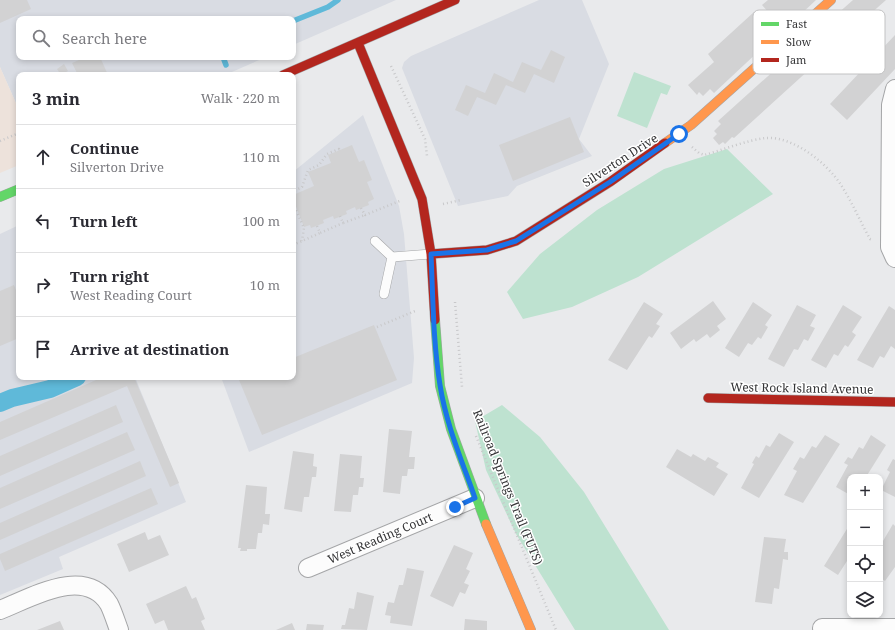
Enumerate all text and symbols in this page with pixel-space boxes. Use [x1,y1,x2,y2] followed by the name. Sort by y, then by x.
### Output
[753,10,885,74] legend
[16,16,296,60] search box
[786,16,807,31] text: Fast
[30,27,52,49] icon: search
[62,28,147,48] text: Search here
[786,34,812,49] text: Slow
[785,52,807,67] text: Jam
[32,87,80,110] text: 3 min
[201,89,280,107] text: Walk · 220 m
[670,125,688,143] route start
[579,129,661,191] street label: Silverton Drive
[70,138,139,158] text: Continue
[32,146,54,168] icon: ahead
[243,148,280,166] text: 110 m
[70,158,164,176] text: Silverton Drive
[32,210,54,232] icon: left
[70,211,138,231] text: Turn left
[243,212,280,230] text: 100 m
[70,266,149,286] text: Turn right
[32,274,54,296] icon: right
[250,276,280,294] text: 10 m
[70,286,192,304] text: West Reading Court
[32,338,54,360] icon: arrive
[70,339,229,359] text: Arrive at destination
[730,378,874,398] street label: West Rock Island Avenue
[469,407,547,567] street label: Railroad Springs Trail (FUTS)
[847,474,883,618] map controls
[847,474,883,510] button: +
[446,498,464,516] route end
[325,508,435,568] street label: West Reading Court
[847,510,883,546] button: −
[847,546,883,582] button: locate
[847,582,883,618] button: layers

